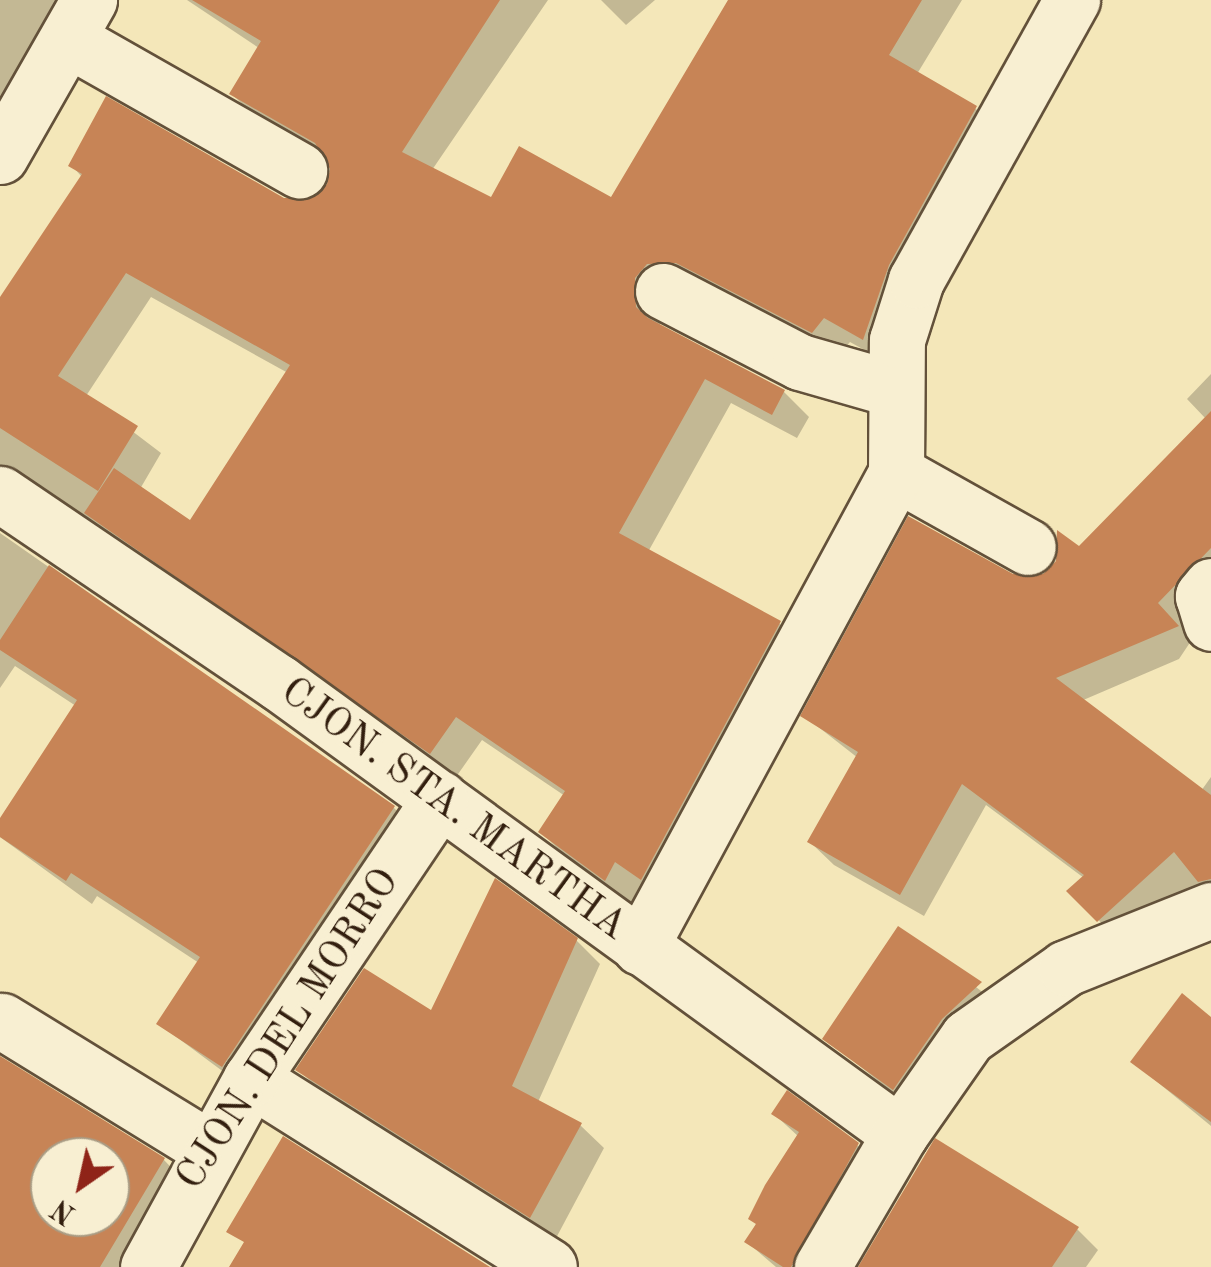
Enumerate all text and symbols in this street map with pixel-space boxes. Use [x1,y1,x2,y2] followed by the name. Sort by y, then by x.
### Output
[271,668,635,952] street label: CJON. STA. MARTHA
[167,860,411,1200] street label: CJON. DEL MORRO
[30,1137,130,1237] north arrow
[48,1193,81,1228] text: N

